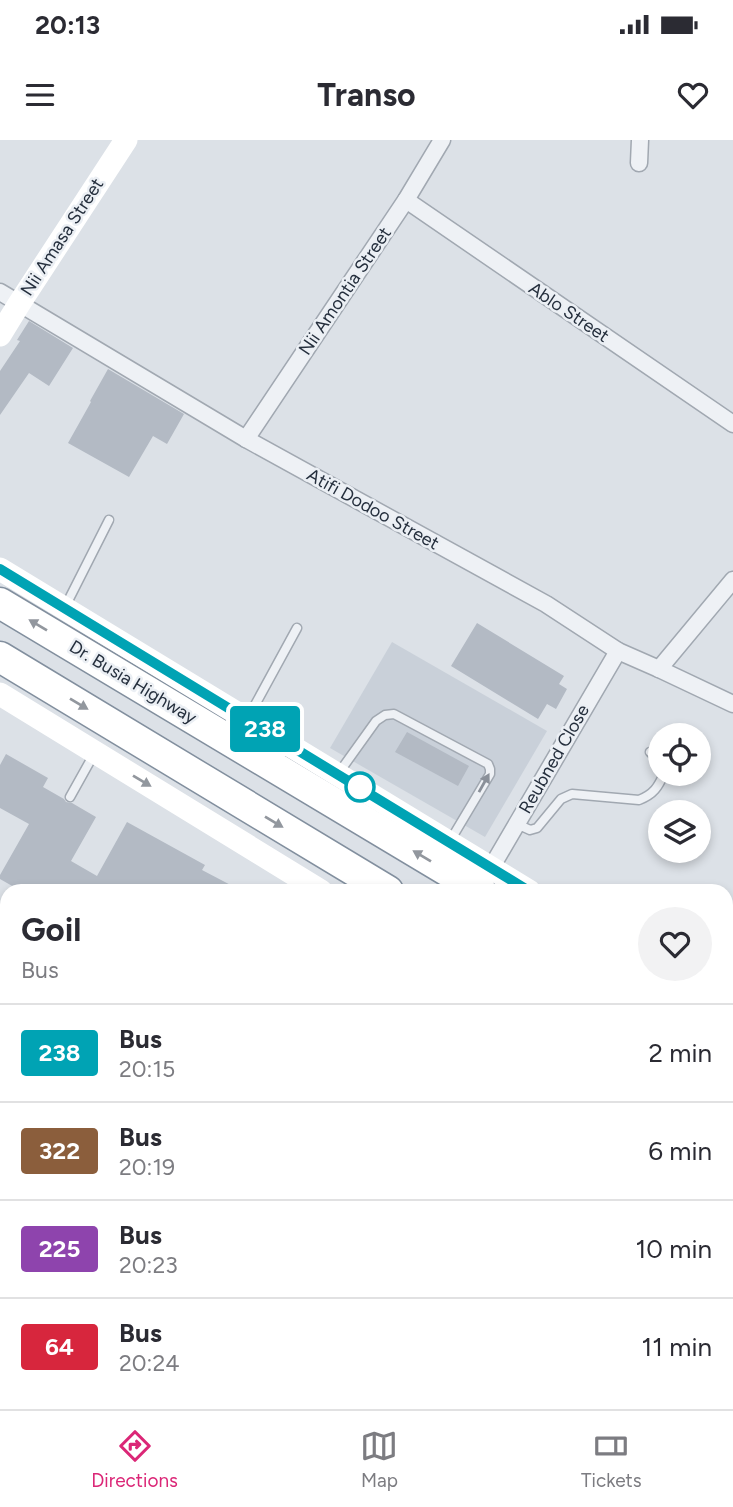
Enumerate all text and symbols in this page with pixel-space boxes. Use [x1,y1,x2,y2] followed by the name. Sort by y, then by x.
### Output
[35,9,100,41] text: 20:13
[21,76,59,114] icon: menu
[317,76,416,114] text: Transo
[674,76,712,114] icon: heart
[16,174,108,300] street label: Nii Amasa Street
[294,223,396,359] street label: Nii Amontia Street
[525,277,613,347] street label: Ablo Street
[303,464,443,554] street label: Atifi Dodoo Street
[29,619,48,631] one-way arrow
[65,635,201,729] street label: Dr. Busia Highway
[70,698,89,711] one-way arrow
[514,700,594,817] street label: Reubned Close
[225,706,305,752] line badge: 238
[244,714,286,743] text: 238
[648,723,711,863] map controls
[648,723,711,786] button: locate
[345,772,375,802] unlabelled marker
[478,773,490,792] one-way arrow
[132,775,151,788] one-way arrow
[648,800,711,863] button: layers
[265,816,284,828] one-way arrow
[413,849,432,862] one-way arrow
[638,907,712,981] button: heart
[21,910,81,949] text: Goil
[21,956,59,984] text: Bus
[119,1023,162,1055] text: Bus
[648,1037,712,1069] text: 2 min
[39,1038,80,1067] text: 238
[119,1055,175,1083] text: 20:15
[119,1121,162,1153] text: Bus
[648,1135,712,1167] text: 6 min
[39,1136,80,1165] text: 322
[119,1153,175,1181] text: 20:19
[119,1219,162,1251] text: Bus
[636,1233,712,1265] text: 10 min
[39,1234,80,1263] text: 225
[119,1251,178,1279] text: 20:23
[119,1317,162,1349] text: Bus
[641,1331,712,1363] text: 11 min
[45,1332,74,1361] text: 64
[119,1349,180,1377] text: 20:24
[91,1427,178,1492] tab: Directions
[360,1427,398,1492] tab: Map
[581,1427,642,1492] tab: Tickets

